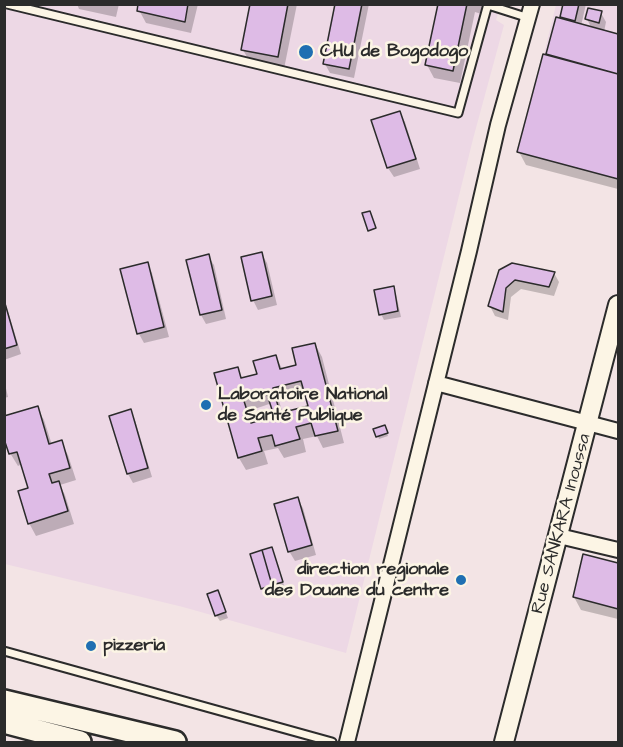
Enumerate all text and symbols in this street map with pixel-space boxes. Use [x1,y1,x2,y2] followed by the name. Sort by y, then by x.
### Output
[320,41,468,63] place label: CHU de Bogodogo
[297,43,315,61] marker: CHU de Bogodogo
[218,384,388,426] place label: Laboratoire National de Santé Publique
[199,398,213,412] marker: Laboratoire National de Santé Publique
[528,432,596,616] street label: Rue SANKARA Inoussa
[265,559,449,602] place label: direction regionale des Douane du centre
[454,573,468,587] marker: direction regionale des Douane du centre
[103,635,165,657] place label: pizzeria
[84,639,98,653] marker: pizzeria

